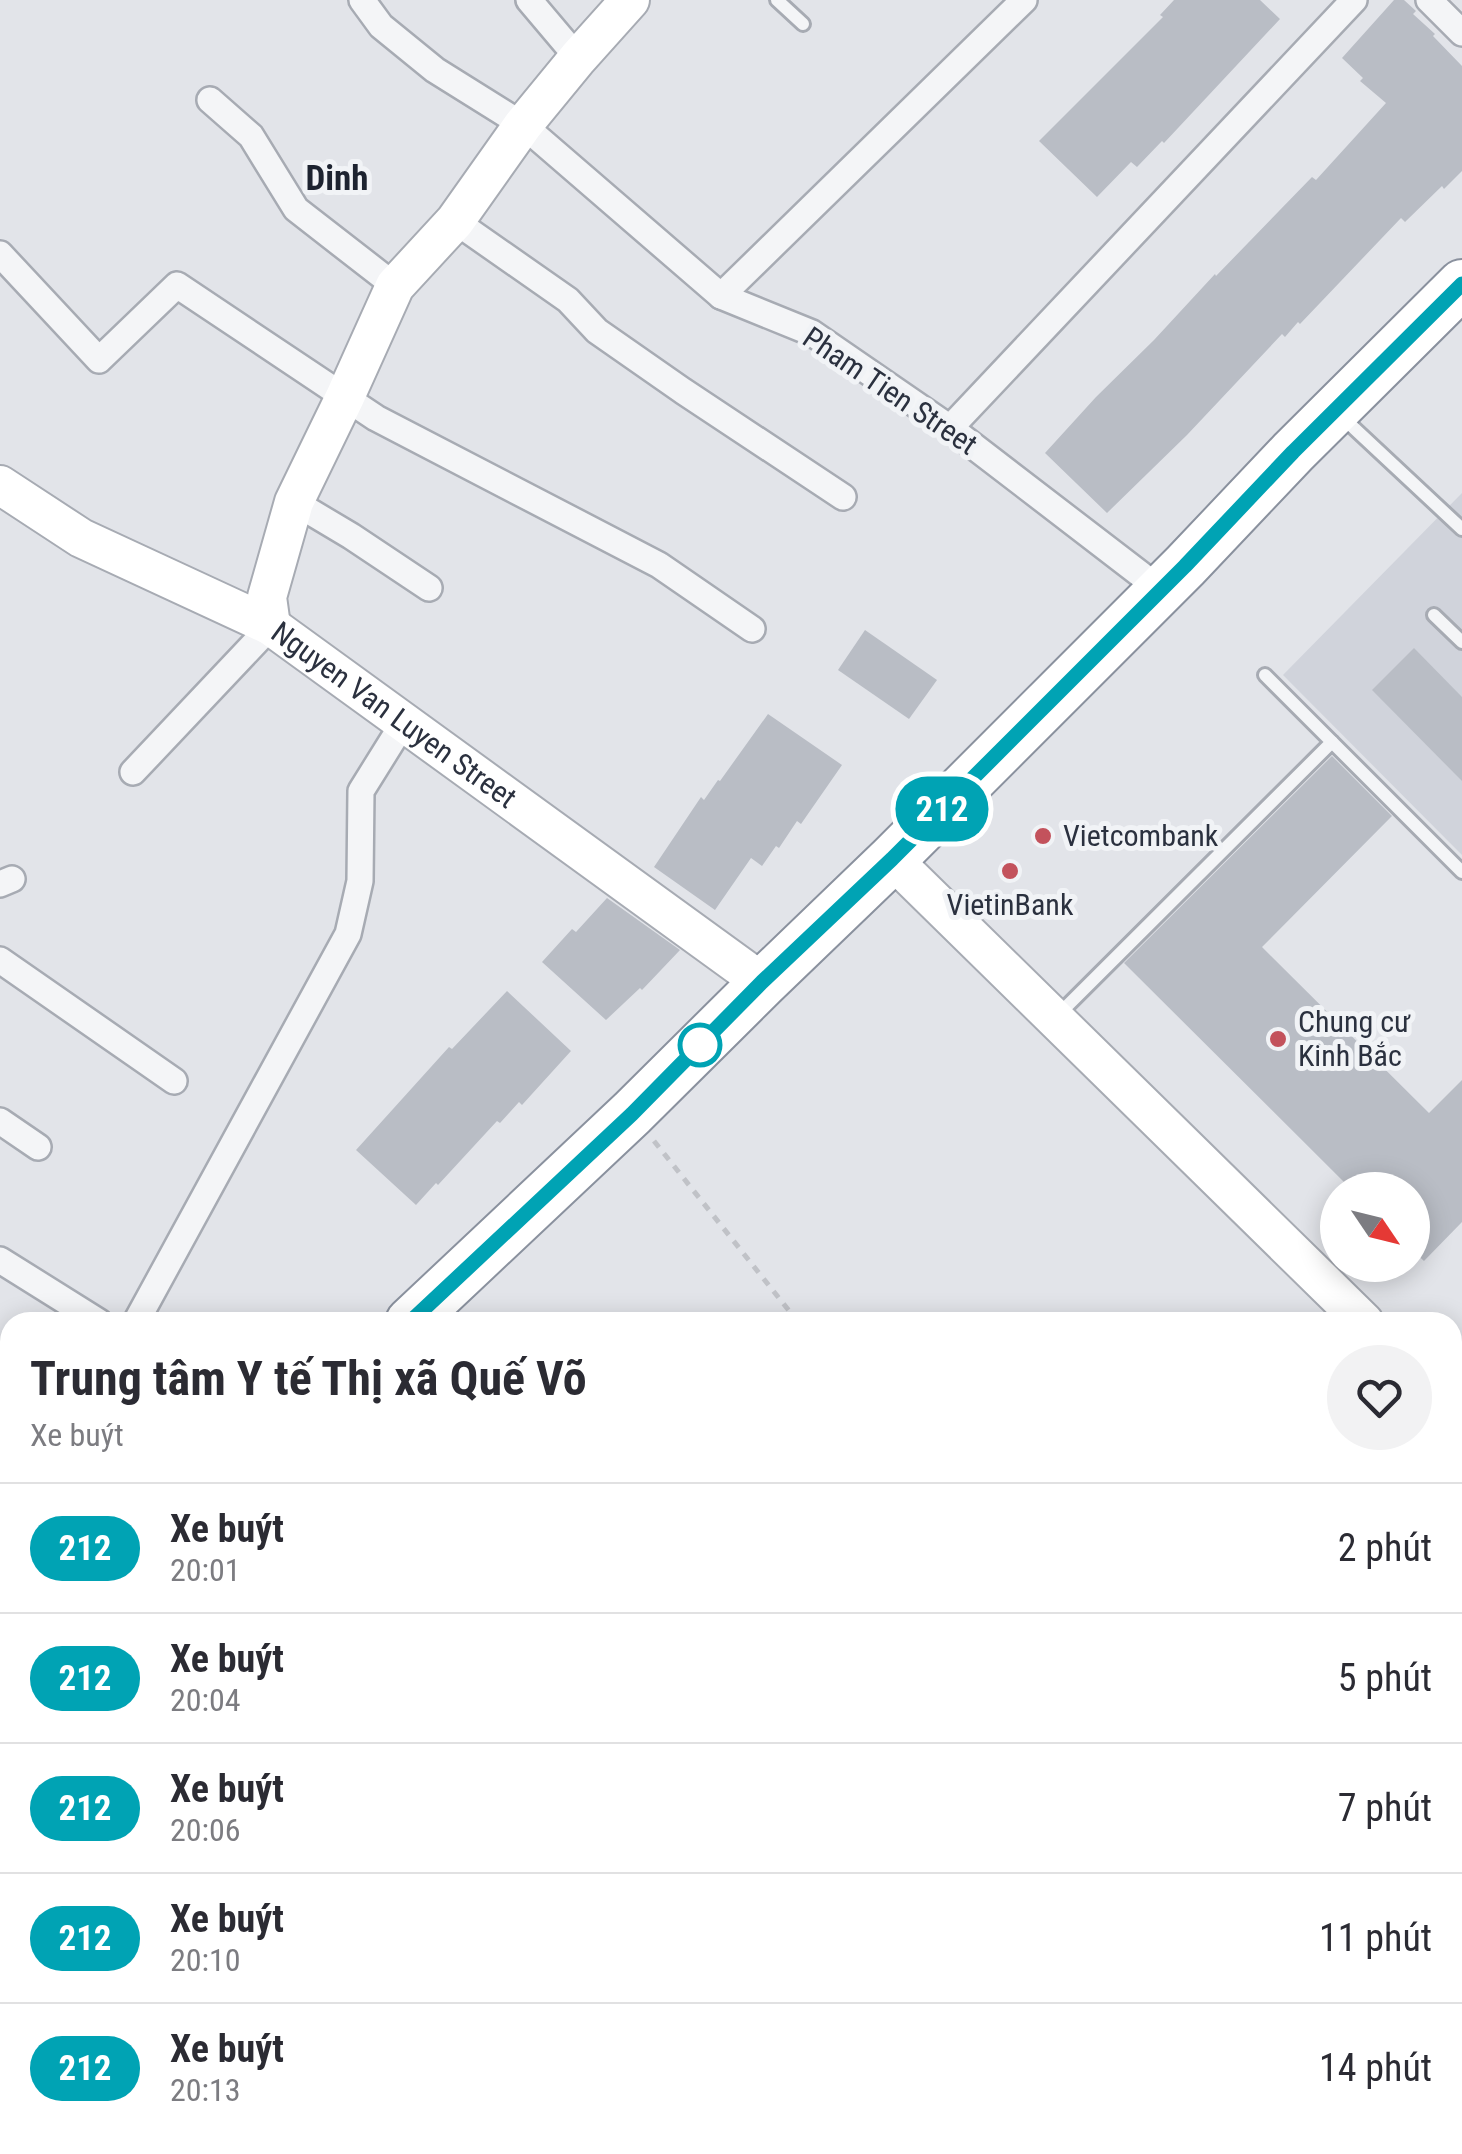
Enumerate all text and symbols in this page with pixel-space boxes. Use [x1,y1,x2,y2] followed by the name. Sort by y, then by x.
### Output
[305,158,369,199] district label: Dinh
[796,319,984,462] street label: Pham Tien Street
[265,614,523,815] street label: Nguyen Van Luyen Street
[884,776,1000,842] line badge: 212
[915,789,969,830] text: 212
[1063,818,1219,853] place label: Vietcombank
[1032,825,1054,847] marker: Vietcombank
[999,860,1021,882] marker: VietinBank
[947,887,1074,922] place label: VietinBank
[1298,1004,1411,1073] place label: Chung cư Kinh Bắc
[679,1024,721,1066] unlabelled marker
[1267,1028,1289,1050] marker: Chung cư Kinh Bắc
[1320,1172,1430,1282] north arrow
[1320,1172,1430,1282] map controls
[1327,1345,1432,1450] button: heart
[30,1350,587,1407] text: Trung tâm Y tế Thị xã Quế Võ
[30,1416,124,1454] text: Xe buýt
[170,1507,284,1551] text: Xe buýt
[1338,1526,1432,1570] text: 2 phút
[58,1528,112,1569] text: 212
[170,1551,241,1589] text: 20:01
[170,1637,284,1681] text: Xe buýt
[1338,1656,1432,1700] text: 5 phút
[58,1658,112,1699] text: 212
[170,1681,241,1719] text: 20:04
[170,1767,284,1811] text: Xe buýt
[1338,1786,1432,1830] text: 7 phút
[58,1788,112,1829] text: 212
[170,1811,241,1849] text: 20:06
[170,1897,284,1941] text: Xe buýt
[1319,1916,1432,1960] text: 11 phút
[58,1918,112,1959] text: 212
[170,1941,241,1979] text: 20:10
[170,2027,284,2071] text: Xe buýt
[1319,2046,1432,2090] text: 14 phút
[58,2048,112,2089] text: 212
[170,2071,241,2109] text: 20:13

